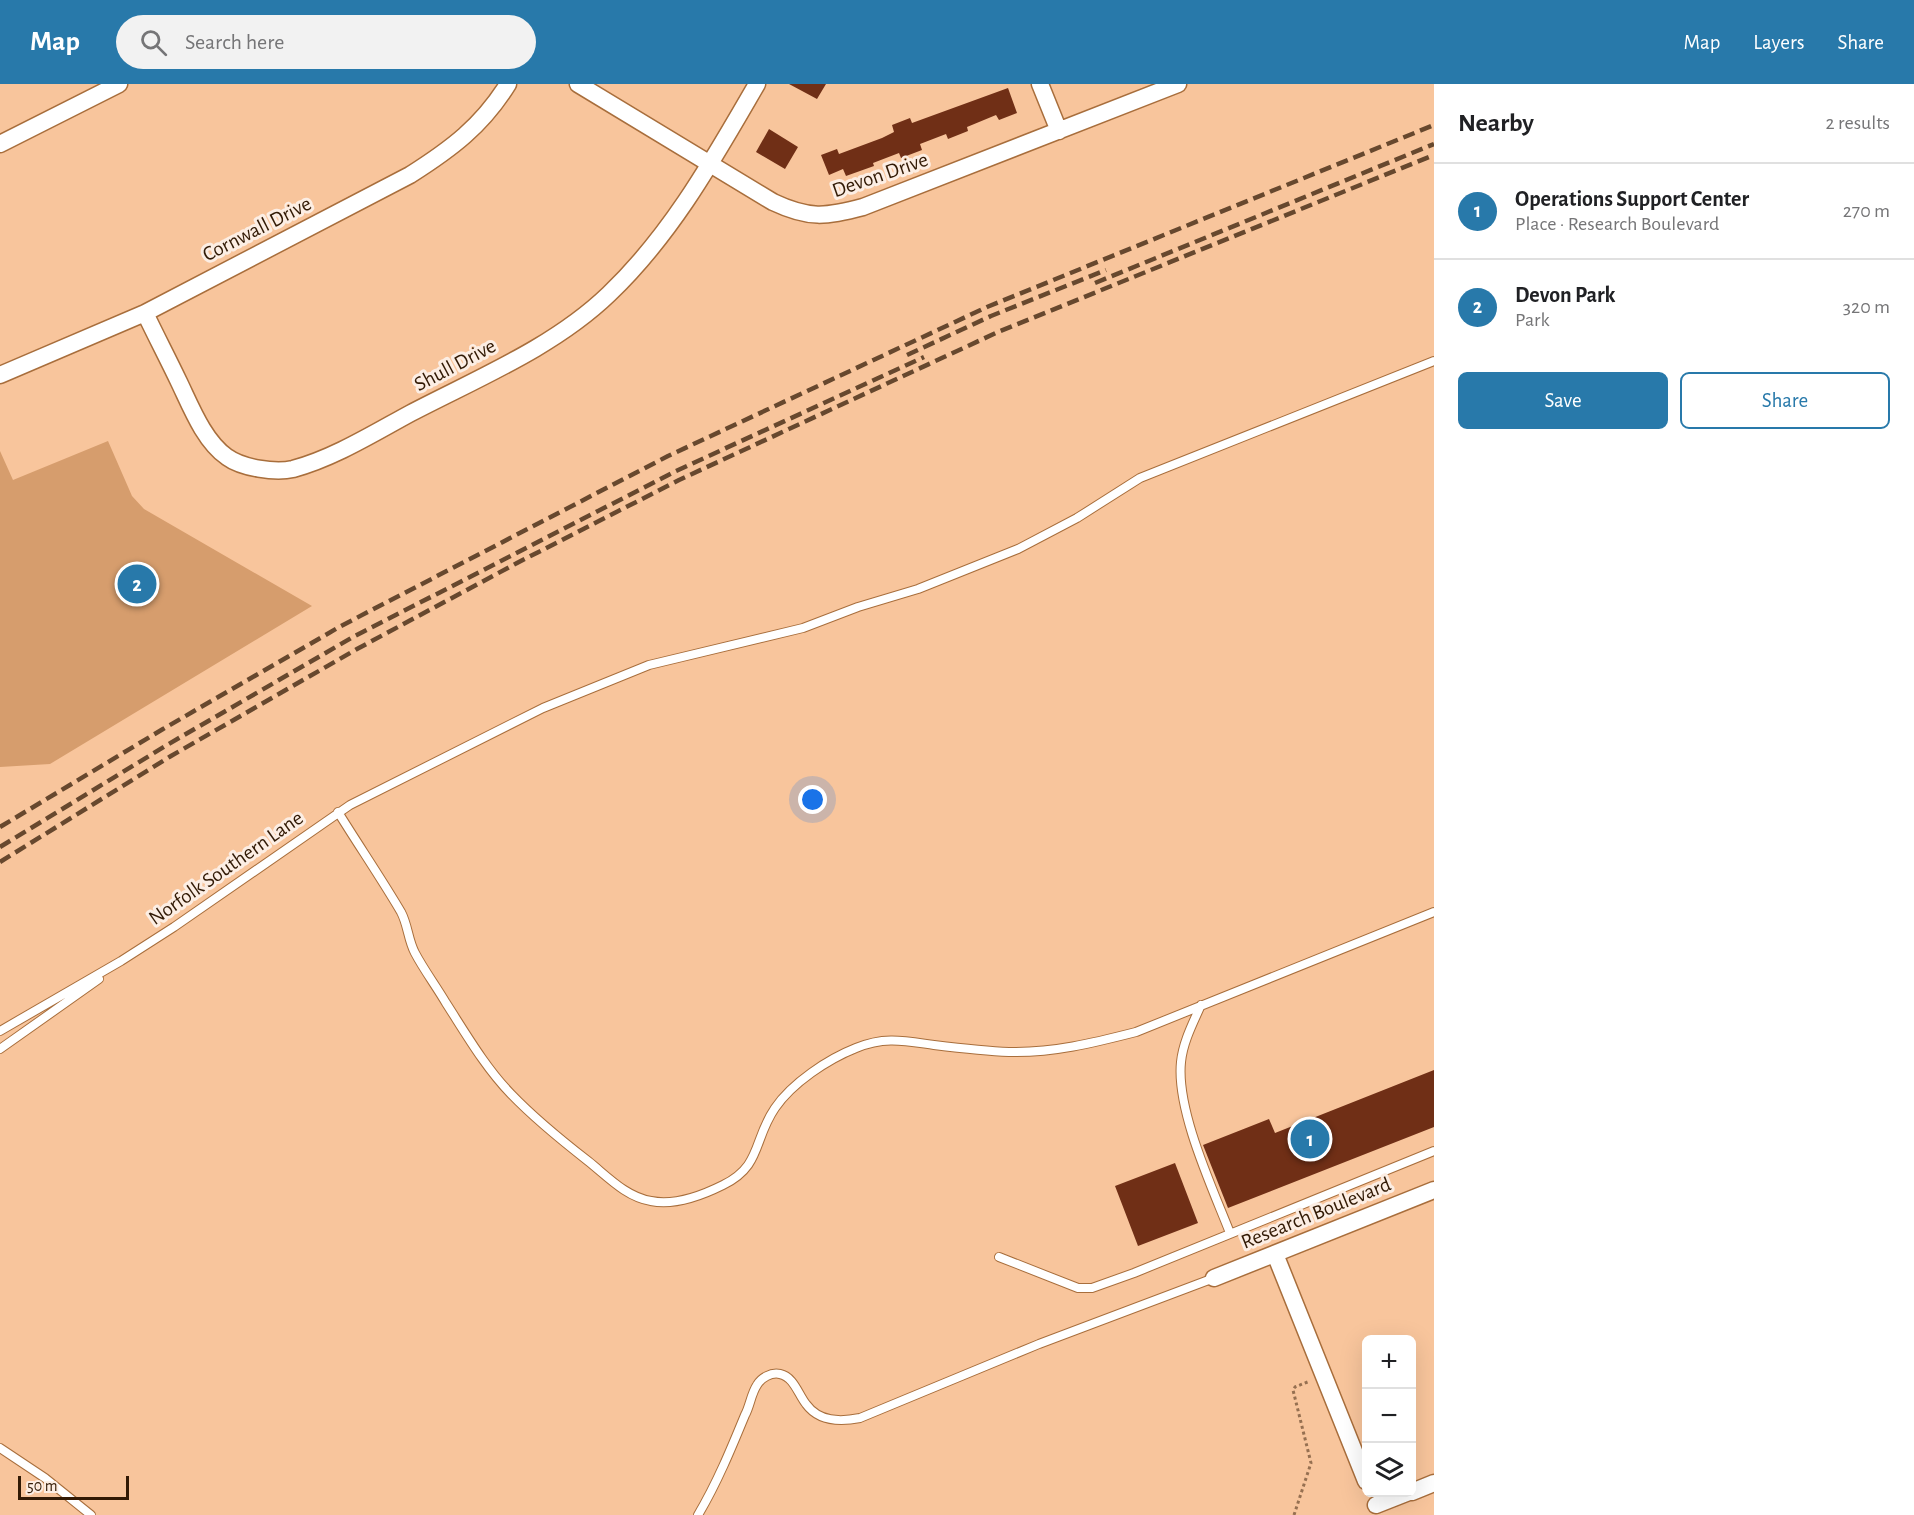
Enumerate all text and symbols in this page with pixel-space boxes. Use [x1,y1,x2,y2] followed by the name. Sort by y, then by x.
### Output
[116,15,536,69] search box
[137,26,170,59] icon: search
[30,28,80,56] text: Map
[185,31,284,53] text: Search here
[1684,32,1720,53] text: Map
[1753,32,1804,53] text: Layers
[1837,32,1884,53] text: Share
[1458,110,1534,136] text: Nearby
[1826,113,1890,133] text: 2 results
[829,149,931,201] street label: Devon Drive
[1515,188,1749,210] text: Operations Support Center
[199,193,315,265] street label: Cornwall Drive
[1474,201,1481,221] text: 1
[1843,201,1890,221] text: 270 m
[1515,214,1719,234] text: Place · Research Boulevard
[1515,284,1615,306] text: Devon Park
[1473,297,1482,317] text: 2
[1843,297,1890,317] text: 320 m
[1515,310,1550,330] text: Park
[411,335,499,395] street label: Shull Drive
[1458,372,1668,429] button: Save
[1680,372,1890,429] button: Share
[118,562,156,606] pin: 2
[798,785,827,814] your location
[145,807,307,929] street label: Norfolk Southern Lane
[1290,1116,1330,1162] pin: 1
[1238,1173,1394,1253] street label: Research Boulevard
[1362,1335,1416,1497] map controls
[1362,1335,1416,1389] button: +
[1362,1389,1416,1443] button: −
[1362,1443,1416,1497] button: layers
[18,1473,129,1500] scale bar
[27,1478,58,1494] text: 50 m

